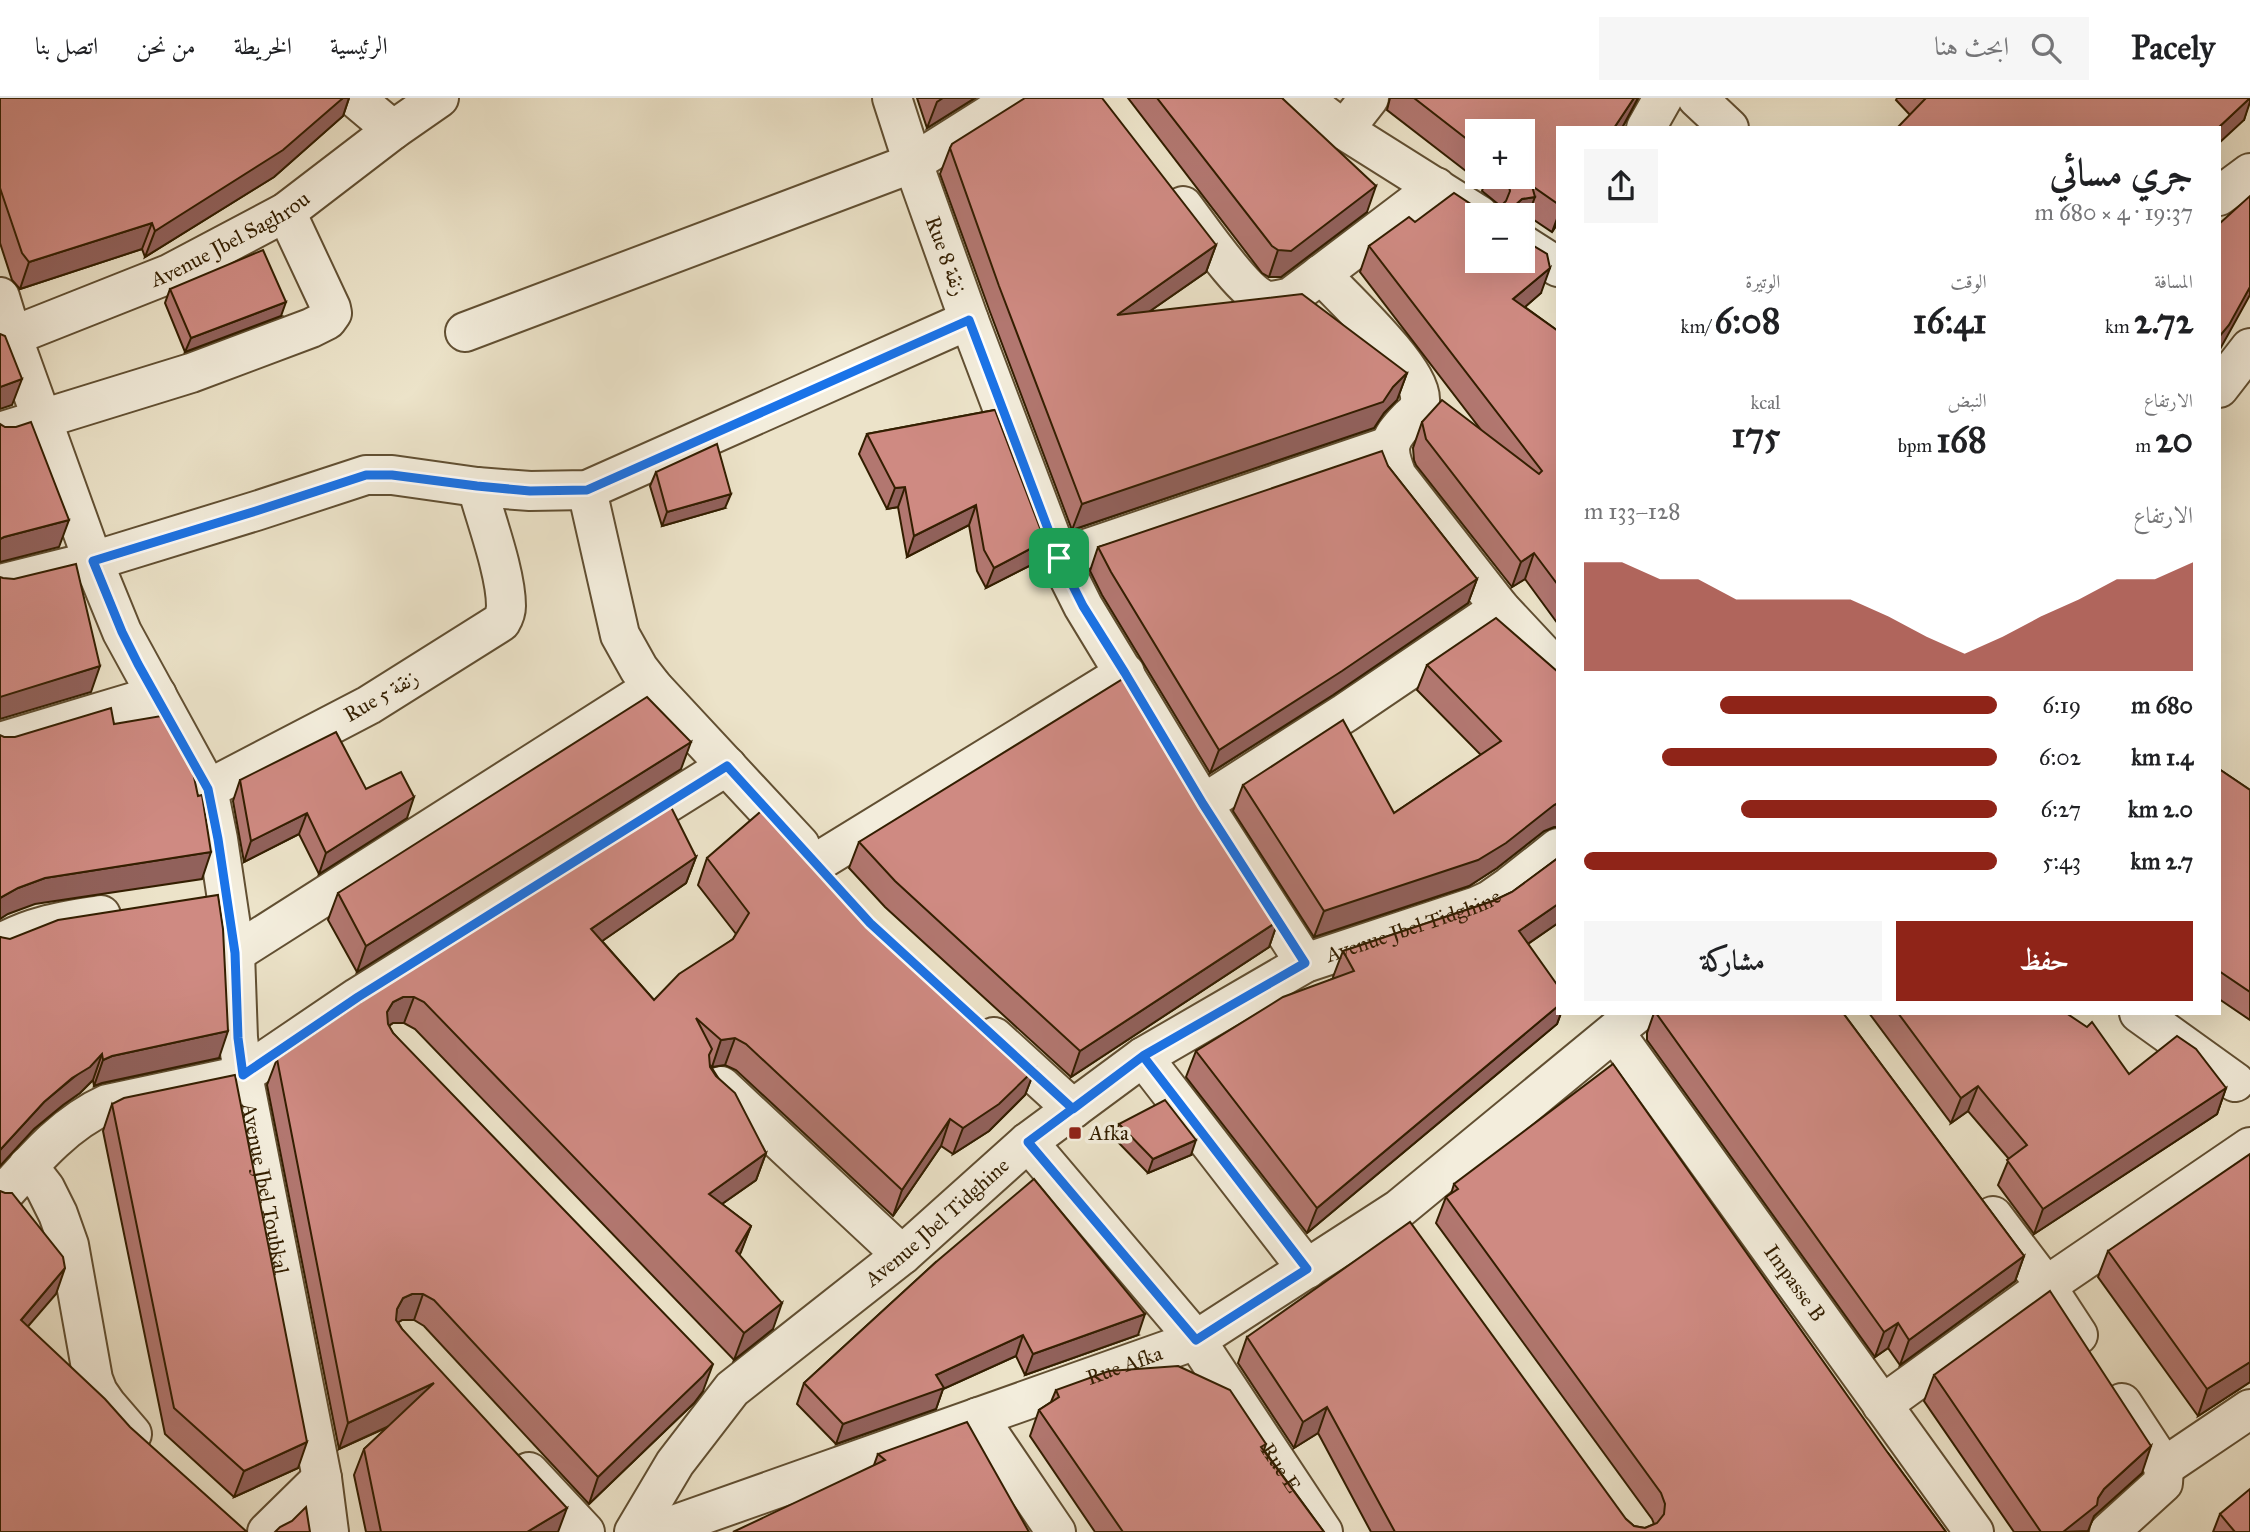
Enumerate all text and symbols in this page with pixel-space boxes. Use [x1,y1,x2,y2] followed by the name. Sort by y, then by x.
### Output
[1599,17,2089,80] search box
[2131,28,2215,68] text: Pacely
[2027,29,2065,67] icon: search
[1934,30,2009,62] text: ابحث هنا
[35,31,98,61] text: اتصل بنا
[136,31,196,61] text: من نحن
[234,31,292,61] text: الخريطة
[330,31,388,61] text: الرئيسية
[1465,119,1535,273] map controls
[1465,119,1535,189] button: +
[1584,149,1658,223] button: share
[2049,149,2193,195] text: جري مسائي
[146,186,315,293] street label: Avenue Jbel Saghrou
[2035,198,2193,226] text: 19:37 · 4 × 680 m
[1465,203,1535,273] button: −
[920,213,972,299] street label: Rue 8 زنقة
[1745,270,1780,293] text: الوتيرة
[1950,270,1987,293] text: الوقت
[2154,270,2193,293] text: المسافة
[1715,300,1780,343] text: 6:08
[1913,300,1987,343] text: 16:41
[2134,300,2193,343] text: 2.72
[1681,315,1715,338] text: /km
[2105,315,2134,338] text: km
[1948,389,1987,412] text: النبض
[2144,389,2193,412] text: الارتفاع
[1750,391,1780,414] text: kcal
[1732,414,1780,457] text: 175
[1936,419,1987,462] text: 168
[2155,419,2193,462] text: 20
[1898,434,1936,457] text: bpm
[2135,434,2155,457] text: m
[1584,497,1680,525] text: 128–133 m
[2133,501,2193,529] text: الارتفاع
[1029,528,1089,588] pin
[1040,539,1078,577] icon: arrive
[339,664,423,728] street label: Rue 5 زنقة
[2042,691,2081,719] text: 6:19
[2131,691,2193,719] text: 680 m
[2039,743,2081,771] text: 6:02
[2131,743,2193,771] text: 1.4 km
[2040,795,2081,823] text: 6:27
[2128,795,2193,823] text: 2.0 km
[2043,847,2081,875] text: 5:43
[2131,847,2193,875] text: 2.7 km
[1321,883,1506,969] street label: Avenue Jbel Tidghine
[1584,921,1882,1001] button: مشاركة
[1896,921,2193,1001] button: حفظ
[236,1100,295,1277] street label: Avenue Jbel Toubkal
[1088,1120,1129,1146] place label: Afka
[1067,1125,1083,1141] marker: Afka
[859,1152,1015,1293] street label: Avenue Jbel Tidghine
[1758,1239,1831,1327] street label: Impasse B
[1083,1340,1166,1391] street label: Rue Afka
[1255,1438,1306,1498] street label: Rue E

